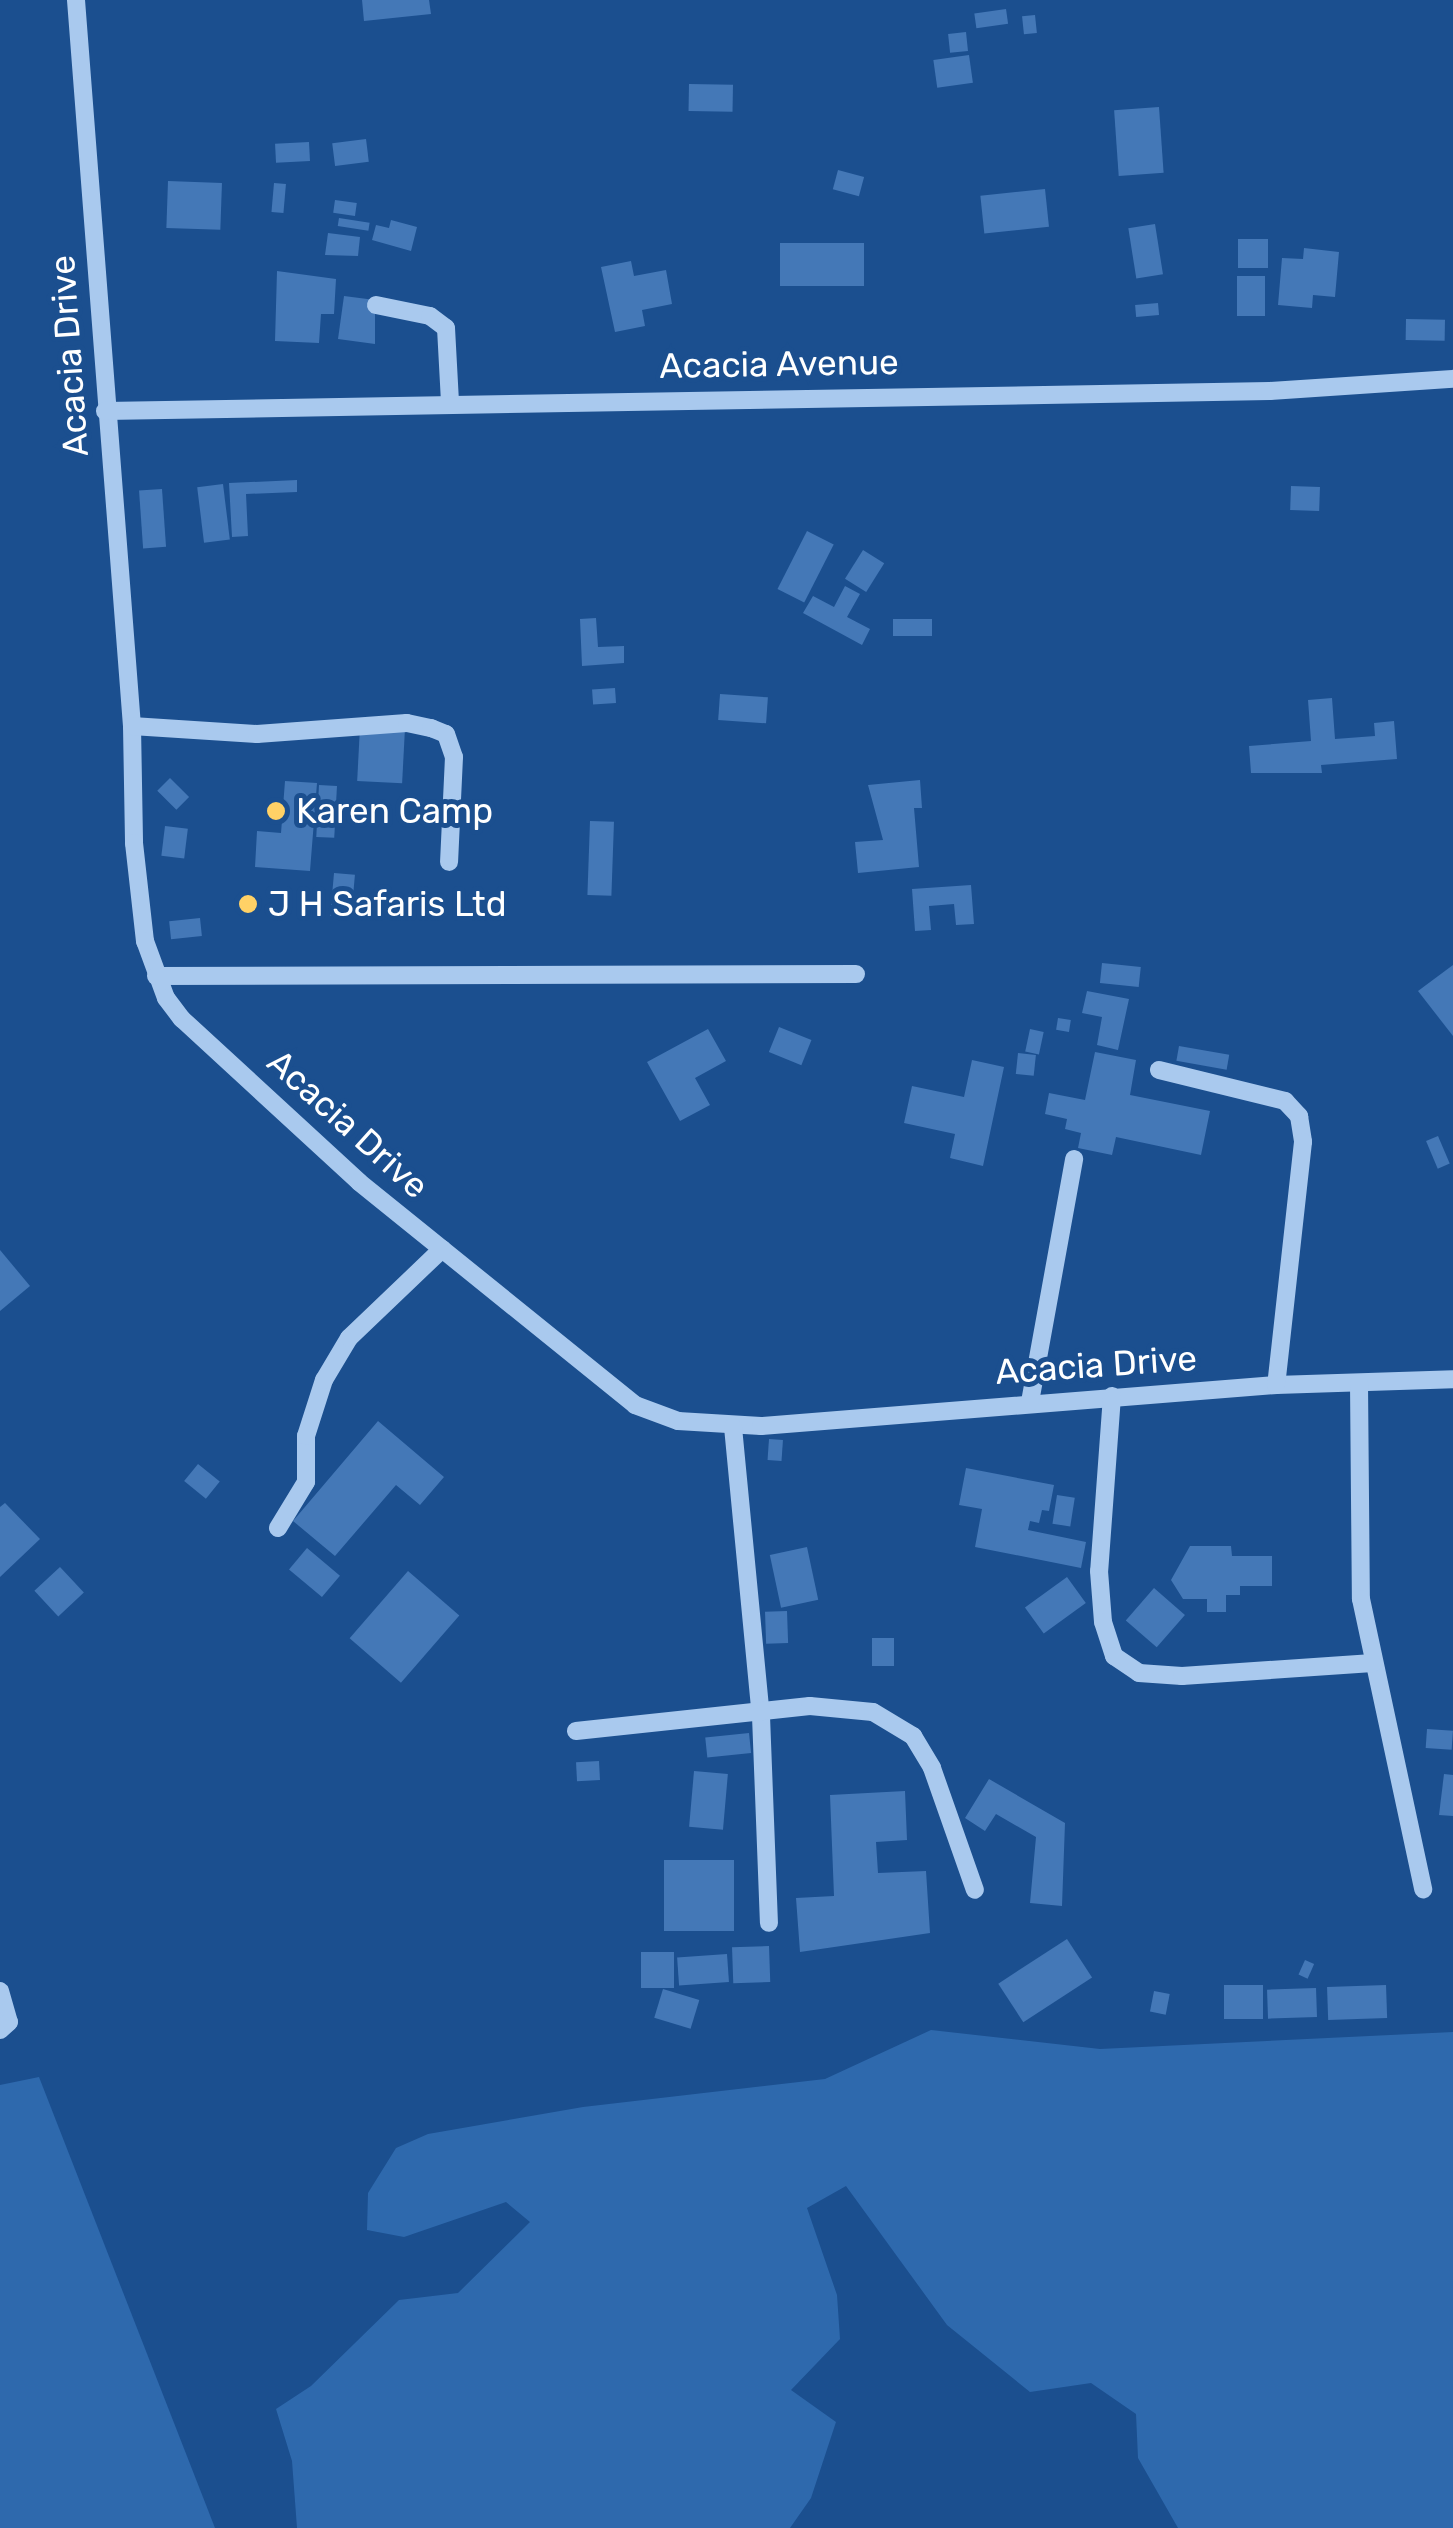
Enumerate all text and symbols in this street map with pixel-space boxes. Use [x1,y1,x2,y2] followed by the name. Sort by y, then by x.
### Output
[41,254,97,458] street label: Acacia Drive
[659,341,899,387] street label: Acacia Avenue
[296,790,493,832] place label: Karen Camp
[265,800,287,822] marker: Karen Camp
[268,883,507,925] place label: J H Safaris Ltd
[237,893,259,915] marker: J H Safaris Ltd
[259,1041,437,1207] street label: Acacia Drive
[994,1337,1198,1393] street label: Acacia Drive

